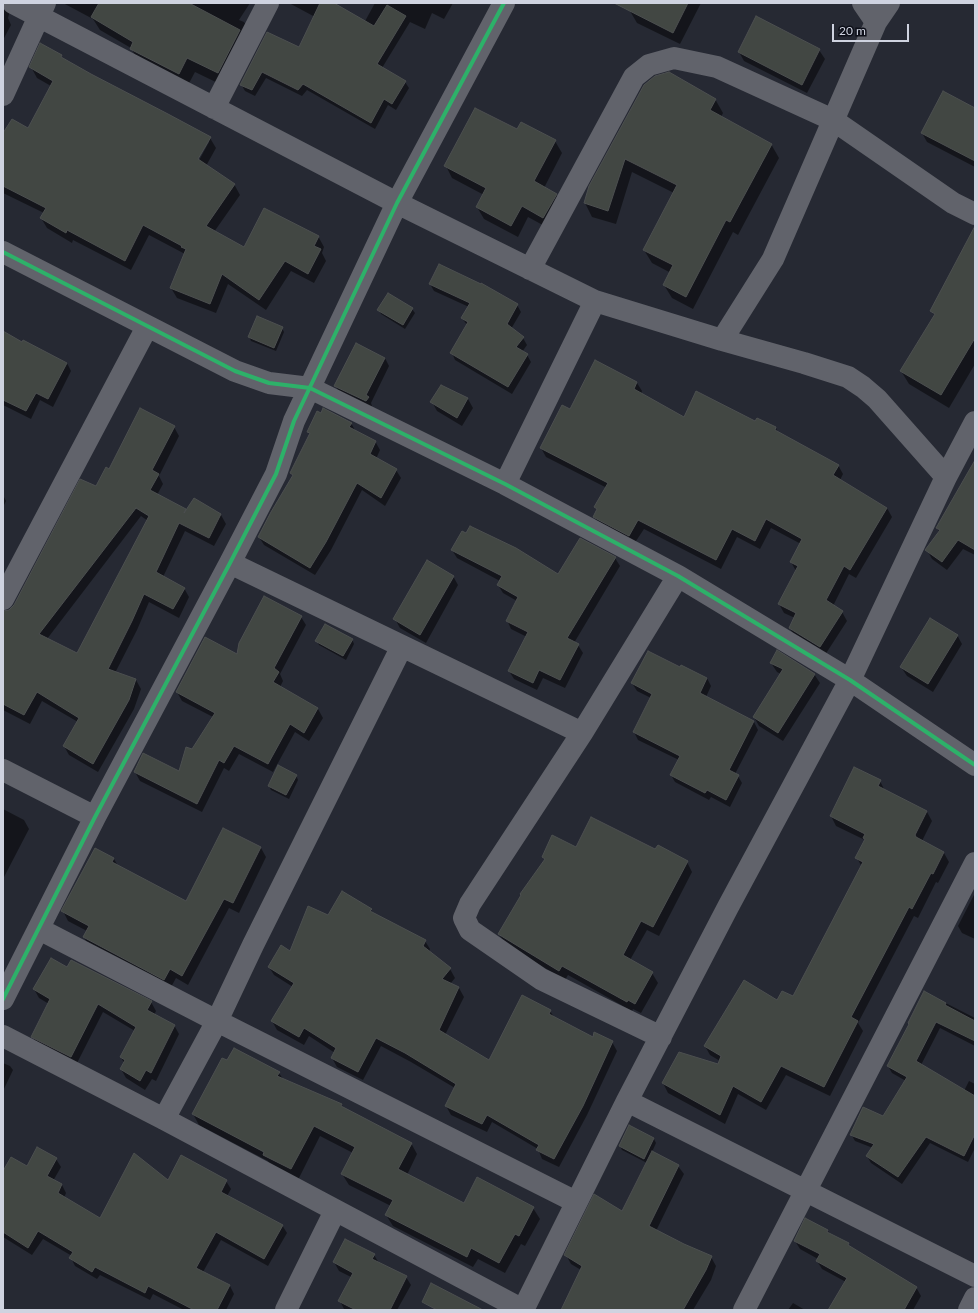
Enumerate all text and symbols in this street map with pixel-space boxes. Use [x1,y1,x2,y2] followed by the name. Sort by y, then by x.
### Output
[834,16,911,42] scale bar
[839,23,866,38] text: 20 m

